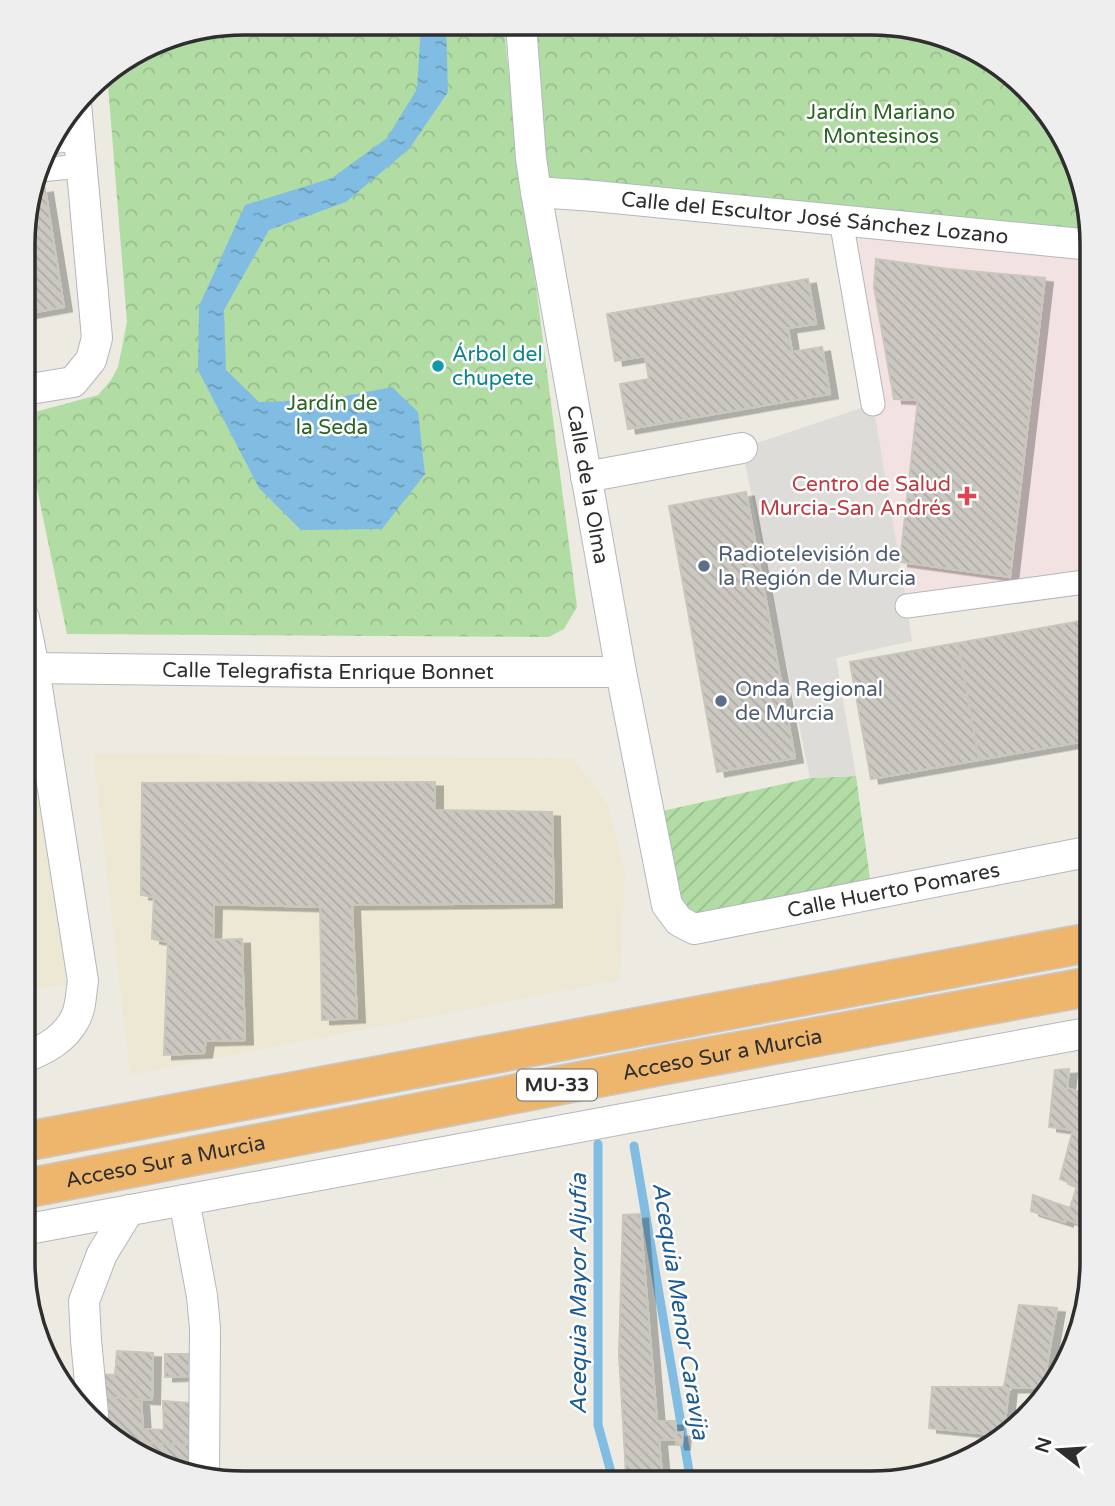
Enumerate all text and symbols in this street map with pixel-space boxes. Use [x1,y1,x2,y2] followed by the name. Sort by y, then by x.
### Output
[807,100,955,149] park label: Jardín Mariano Montesinos
[620,186,1010,249] street label: Calle del Escultor José Sánchez Lozano
[452,342,543,391] place label: Árbol del chupete
[430,358,446,374] marker: Árbol del chupete
[286,391,378,440] park label: Jardín de la Seda
[562,403,614,566] street label: Calle de la Olma
[760,472,951,521] place label: Centro de Salud Murcia-San Andrés
[957,486,977,506] marker: Centro de Salud Murcia-San Andrés
[718,542,916,591] place label: Radiotelevisión de la Región de Murcia
[696,558,712,574] marker: Radiotelevisión de la Región de Murcia
[162,657,494,685] street label: Calle Telegrafista Enrique Bonnet
[735,677,883,726] place label: Onda Regional de Murcia
[713,693,729,709] marker: Onda Regional de Murcia
[785,857,1002,923] street label: Calle Huerto Pomares
[620,1024,824,1085] street label: Acceso Sur a Murcia
[517,1070,597,1100] road number: MU-33
[63,1130,267,1193] street label: Acceso Sur a Murcia
[565,1172,593,1415] water label: Acequia Mayor Aljufía
[646,1180,714,1443] water label: Acequia Menor Caravija
[1024,1415,1094,1485] north arrow
[1031,1435,1056,1456] text: N

